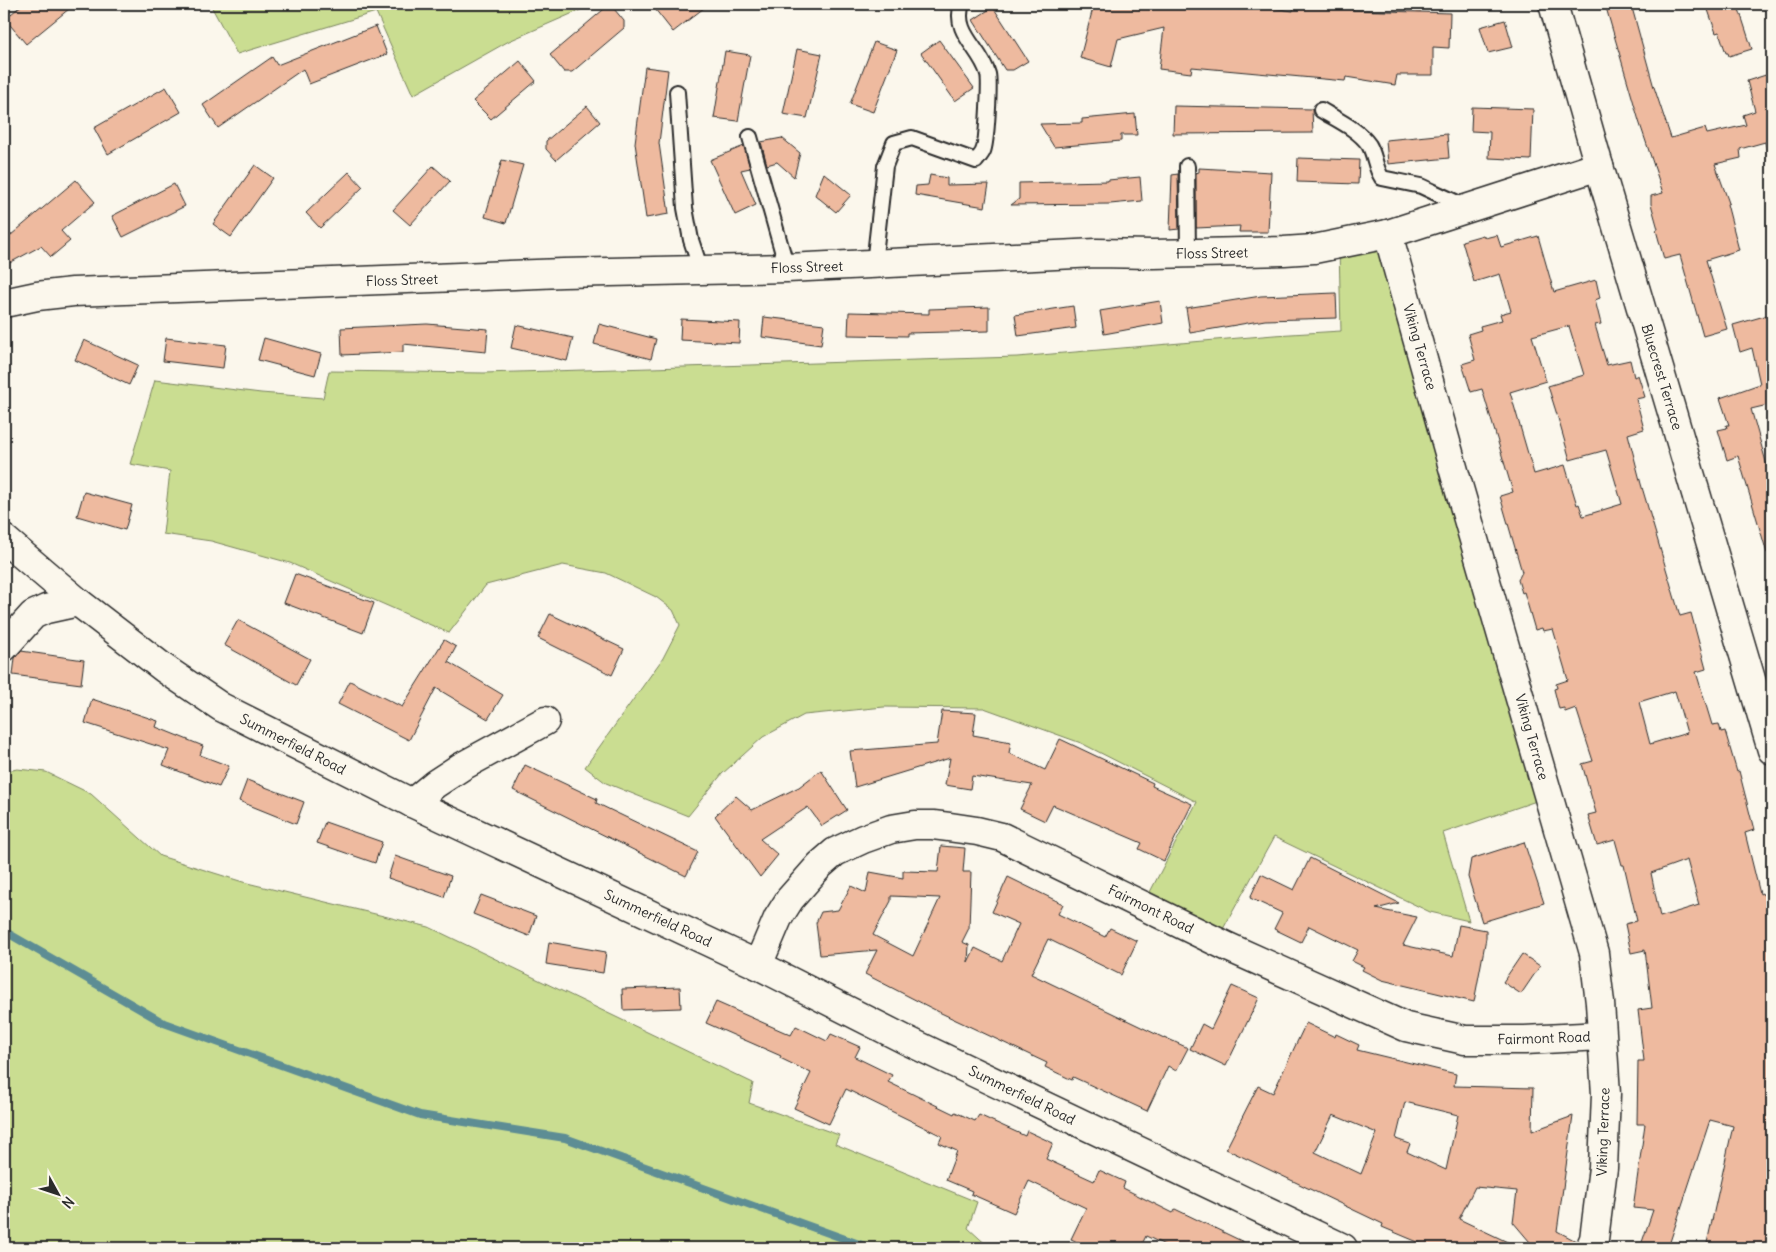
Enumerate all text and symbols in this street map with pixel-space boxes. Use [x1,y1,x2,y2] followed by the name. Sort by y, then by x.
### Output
[1176,243,1249,263] street label: Floss Street
[771,257,844,277] street label: Floss Street
[366,270,439,290] street label: Floss Street
[1399,302,1441,392] street label: Viking Terrace
[1637,322,1687,432] street label: Bluecrest Terrace
[1511,692,1553,782] street label: Viking Terrace
[237,710,349,778] street label: Summerfield Road
[1105,880,1197,938] street label: Fairmont Road
[601,885,715,951] street label: Summerfield Road
[1497,1027,1591,1049] street label: Fairmont Road
[966,1061,1078,1129] street label: Summerfield Road
[1592,1087,1614,1177] street label: Viking Terrace
[32,1170,82,1220] north arrow
[58,1193,78,1212] text: N

